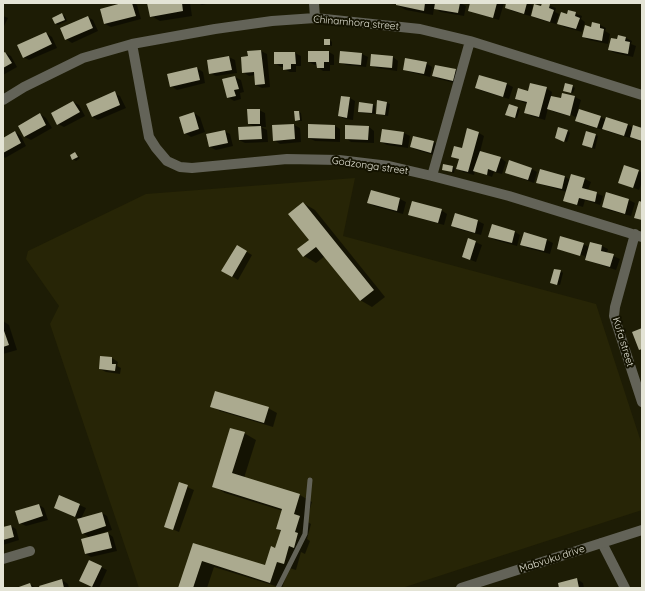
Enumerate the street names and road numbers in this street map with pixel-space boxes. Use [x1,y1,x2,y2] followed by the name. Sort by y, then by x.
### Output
[313,13,399,33] street label: Chinamhora street
[331,155,409,177] street label: Godzonga street
[610,316,636,368] street label: Kufa street
[518,543,586,575] street label: Mabvuku drive

